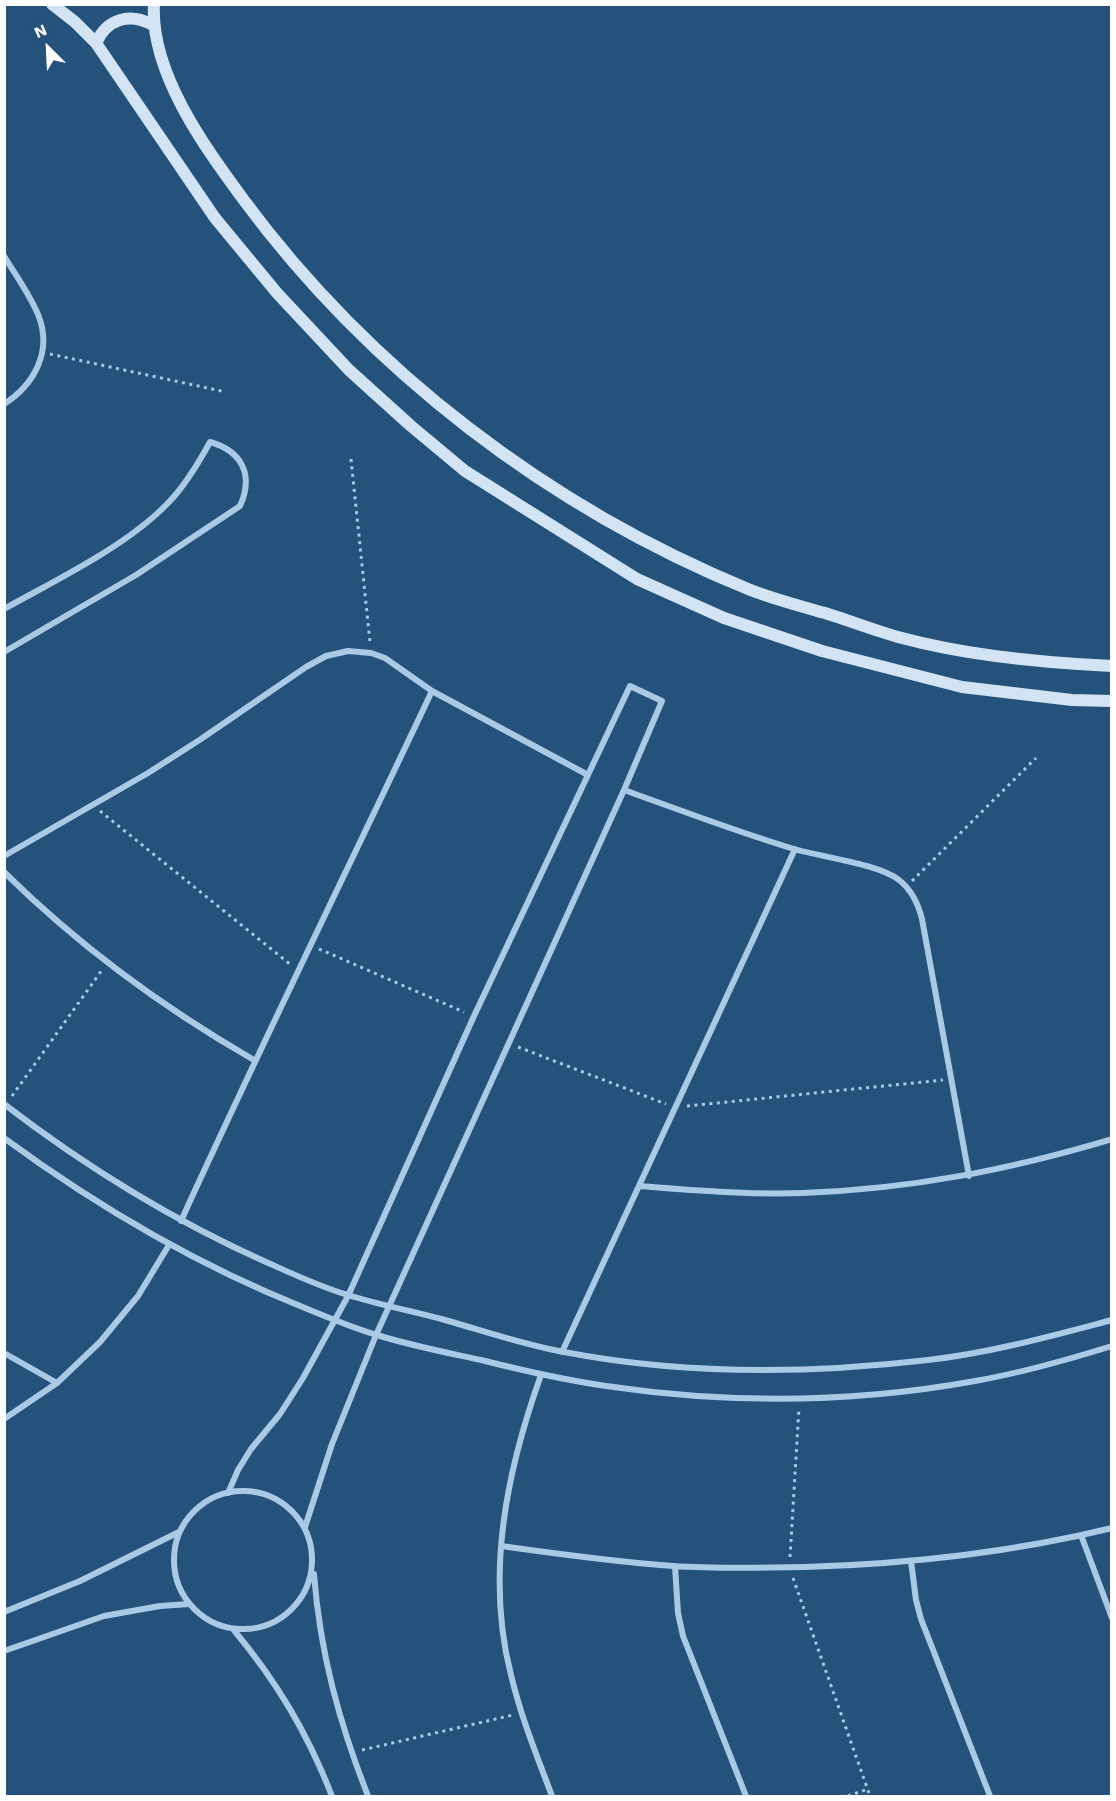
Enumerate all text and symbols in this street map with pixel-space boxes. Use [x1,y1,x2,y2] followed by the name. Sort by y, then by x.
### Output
[18,18,78,78] north arrow
[31,20,50,42] text: N

